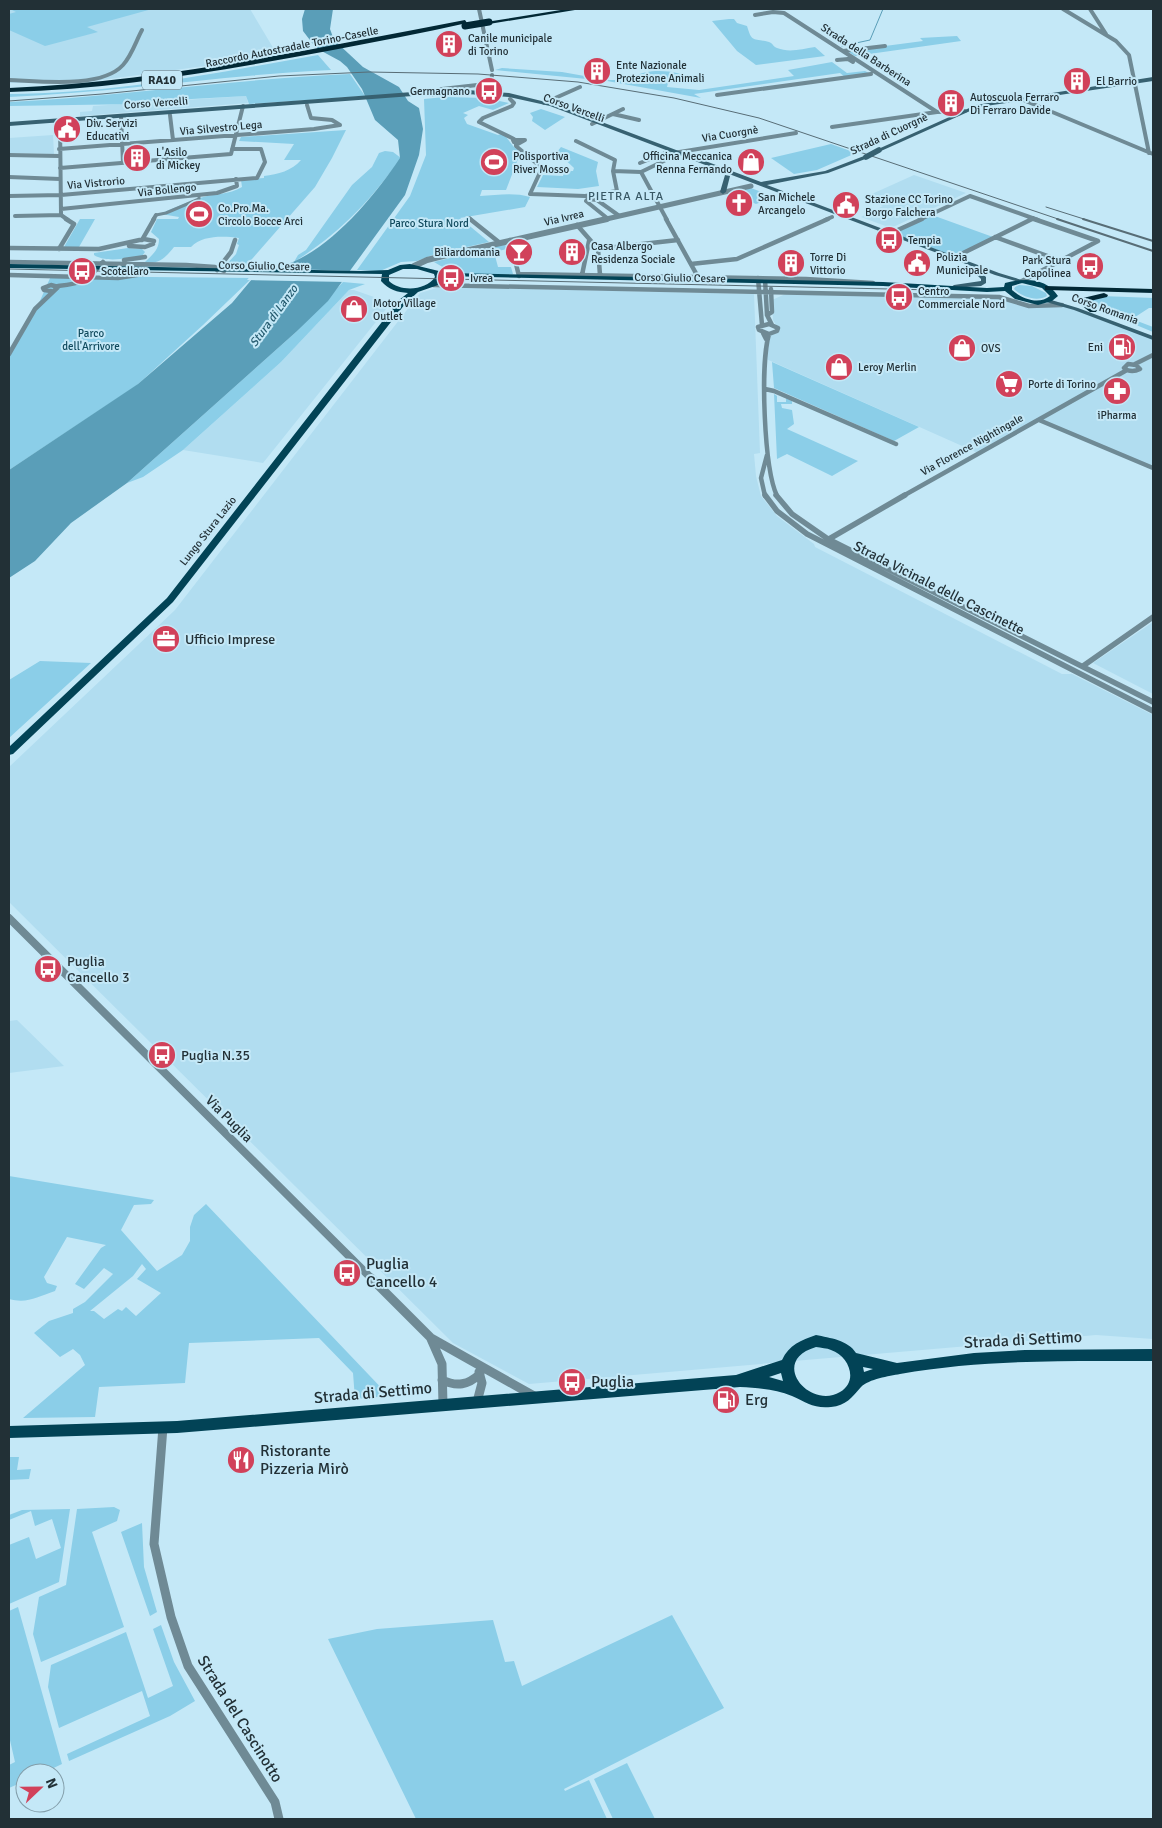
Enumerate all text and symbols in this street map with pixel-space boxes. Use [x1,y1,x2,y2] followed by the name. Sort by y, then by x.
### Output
[818,21,914,89] street label: Strada della Barberina
[204,24,380,70] street label: Raccordo Autostradale Torino-Caselle
[434,29,464,59] building icon: Canile municipale di Torino
[468,32,552,58] place label: Canile municipale di Torino
[582,56,612,86] building icon: Ente Nazionale Protezione Animali
[616,59,705,85] place label: Ente Nazionale Protezione Animali
[1062,66,1092,96] building icon: El Barrio
[142,70,182,90] road number: RA10
[1096,75,1137,88] place label: El Barrio
[474,76,504,106] bus stop icon: Germagnano
[410,85,470,98] place label: Germagnano
[936,88,966,118] building icon: Autoscuola Ferraro Di Ferraro Davide
[542,91,606,125] street label: Corso Vercelli
[970,91,1059,117] place label: Autoscuola Ferraro Di Ferraro Davide
[123,94,189,112] street label: Corso Vercelli
[848,110,930,158] street label: Strada di Cuorgnè
[52,114,82,144] public building icon: Div. Servizi Educativi
[86,117,137,143] place label: Div. Servizi Educativi
[179,118,263,138] street label: Via Silvestro Lega
[701,123,759,145] street label: Via Cuorgnè
[122,143,152,173] building icon: L'Asilo di Mickey
[156,146,201,172] place label: L'Asilo di Mickey
[479,147,509,177] sports icon: Polisportiva River Mosso
[736,147,766,177] shop icon: Officina Meccanica Renna Fernando
[513,150,570,176] place label: Polisportiva River Mosso
[643,150,732,176] place label: Officina Meccanica Renna Fernando
[67,174,126,192] street label: Via Vistrorio
[137,180,197,200] street label: Via Bollengo
[724,188,754,218] church icon: San Michele Arcangelo
[588,189,664,204] district label: PIETRA ALTA
[831,190,861,220] public building icon: Stazione CC Torino Borgo Falchera
[758,191,815,217] place label: San Michele Arcangelo
[865,193,953,219] place label: Stazione CC Torino Borgo Falchera
[184,199,214,229] sports icon: Co.Pro.Ma. Circolo Bocce Arci
[218,202,303,228] place label: Co.Pro.Ma. Circolo Bocce Arci
[543,207,586,229] street label: Via Ivrea
[389,217,469,230] park label: Parco Stura Nord
[874,225,904,255] bus stop icon: Tempia
[908,234,942,247] place label: Tempia
[504,237,534,267] bar icon: Biliardomania
[557,237,587,267] building icon: Casa Albergo Residenza Sociale
[591,240,675,266] place label: Casa Albergo Residenza Sociale
[434,246,500,259] place label: Biliardomania
[776,248,806,278] building icon: Torre Di Vittorio
[902,248,932,278] public building icon: Polizia Municipale
[810,251,846,277] place label: Torre Di Vittorio
[936,251,988,277] place label: Polizia Municipale
[1075,251,1105,281] bus stop icon: Park Stura Capolinea
[1022,254,1071,280] place label: Park Stura Capolinea
[67,256,97,286] bus stop icon: Scotellaro
[218,259,310,273] street label: Corso Giulio Cesare
[436,263,466,293] bus stop icon: Ivrea
[101,265,149,278] place label: Scotellaro
[634,271,726,285] street label: Corso Giulio Cesare
[470,272,494,285] place label: Ivrea
[247,281,302,350] water label: Stura di Lanzo
[884,282,914,312] bus stop icon: Centro Commerciale Nord
[918,285,1005,311] place label: Centro Commerciale Nord
[1070,291,1141,327] street label: Corso Romania
[339,294,369,324] shop icon: Motor Village Outlet
[373,297,436,323] place label: Motor Village Outlet
[62,327,120,353] park label: Parco dell'Arrivore
[1107,332,1137,362] fuel station icon: Eni
[947,333,977,363] shop icon: OVS
[1088,341,1103,354] place label: Eni
[981,342,1001,355] place label: OVS
[824,352,854,382] shop icon: Leroy Merlin
[858,361,917,374] place label: Leroy Merlin
[994,369,1024,399] supermarket icon: Porte di Torino
[1102,376,1132,406] pharmacy icon: iPharma
[1028,378,1096,391] place label: Porte di Torino
[1097,409,1137,422] place label: iPharma
[918,411,1026,479] street label: Via Florence Nightingale
[177,494,239,568] street label: Lungo Stura Lazio
[851,537,1027,639] street label: Strada Vicinale delle Cascinette
[151,624,181,654] office icon: Ufficio Imprese
[185,631,275,648] place label: Ufficio Imprese
[67,953,129,986] place label: Puglia Cancello 3
[33,954,63,984] bus stop icon: Puglia Cancello 3
[147,1040,177,1070] bus stop icon: Puglia N.35
[181,1047,250,1064] place label: Puglia N.35
[202,1092,256,1146] street label: Via Puglia
[366,1254,438,1292] place label: Puglia Cancello 4
[332,1258,362,1288] bus stop icon: Puglia Cancello 4
[963,1327,1083,1353] street label: Strada di Settimo
[557,1367,587,1397] bus stop icon: Puglia
[591,1372,634,1392] place label: Puglia
[313,1378,433,1408] street label: Strada di Settimo
[711,1385,741,1415] fuel station icon: Erg
[745,1390,768,1410] place label: Erg
[260,1441,349,1479] place label: Ristorante Pizzeria Mirò
[226,1445,256,1475] restaurant icon: Ristorante Pizzeria Mirò
[193,1652,287,1786] street label: Strada del Cascinotto
[15,1763,65,1813] north arrow
[42,1776,61,1791] text: N

